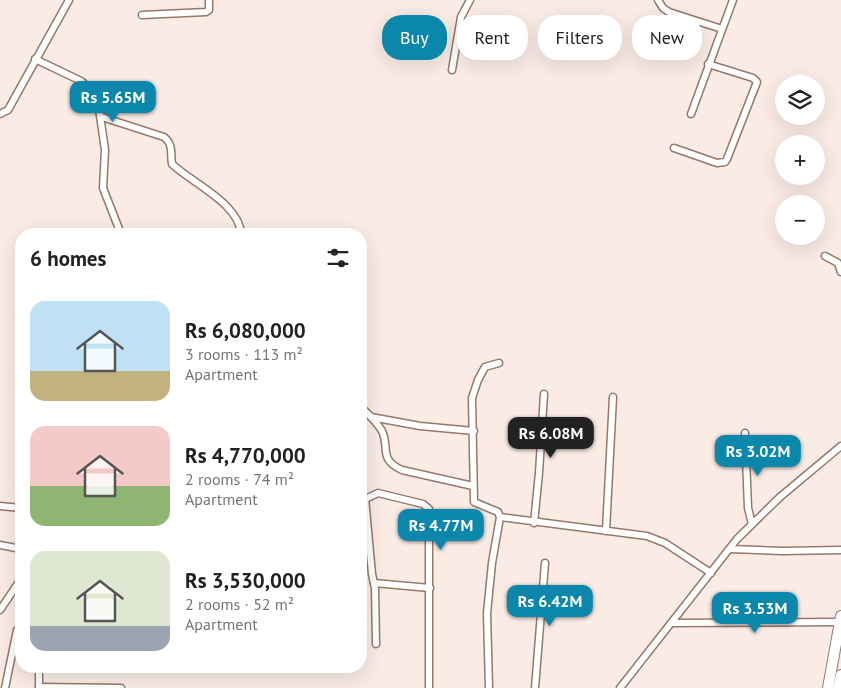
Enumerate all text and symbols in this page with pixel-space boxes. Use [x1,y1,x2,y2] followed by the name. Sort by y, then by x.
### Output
[382,15,447,60] chip: Buy
[457,15,528,60] chip: Rent
[538,15,622,60] chip: Filters
[632,15,702,60] chip: New
[775,75,825,245] map controls
[775,75,825,125] button: layers
[61,80,165,123] pin: Rs 5.65M
[81,87,145,107] text: Rs 5.65M
[775,135,825,185] button: +
[775,195,825,245] button: −
[324,244,352,272] icon: filters
[30,245,106,272] text: 6 homes
[185,317,306,344] text: Rs 6,080,000
[70,321,130,381] icon: home
[185,344,303,364] text: 3 rooms · 113 m²
[185,364,258,384] text: Apartment
[499,416,603,459] pin: Rs 6.08M
[519,423,583,443] text: Rs 6.08M
[706,434,810,477] pin: Rs 3.02M
[726,441,790,461] text: Rs 3.02M
[185,442,306,469] text: Rs 4,770,000
[70,446,130,506] icon: home
[185,469,294,489] text: 2 rooms · 74 m²
[185,489,258,509] text: Apartment
[389,508,493,551] pin: Rs 4.77M
[409,515,473,535] text: Rs 4.77M
[185,567,306,594] text: Rs 3,530,000
[70,571,130,631] icon: home
[498,584,602,627] pin: Rs 6.42M
[518,591,582,611] text: Rs 6.42M
[703,592,807,634] pin: Rs 3.53M
[185,594,294,614] text: 2 rooms · 52 m²
[723,598,787,618] text: Rs 3.53M
[185,614,258,634] text: Apartment

